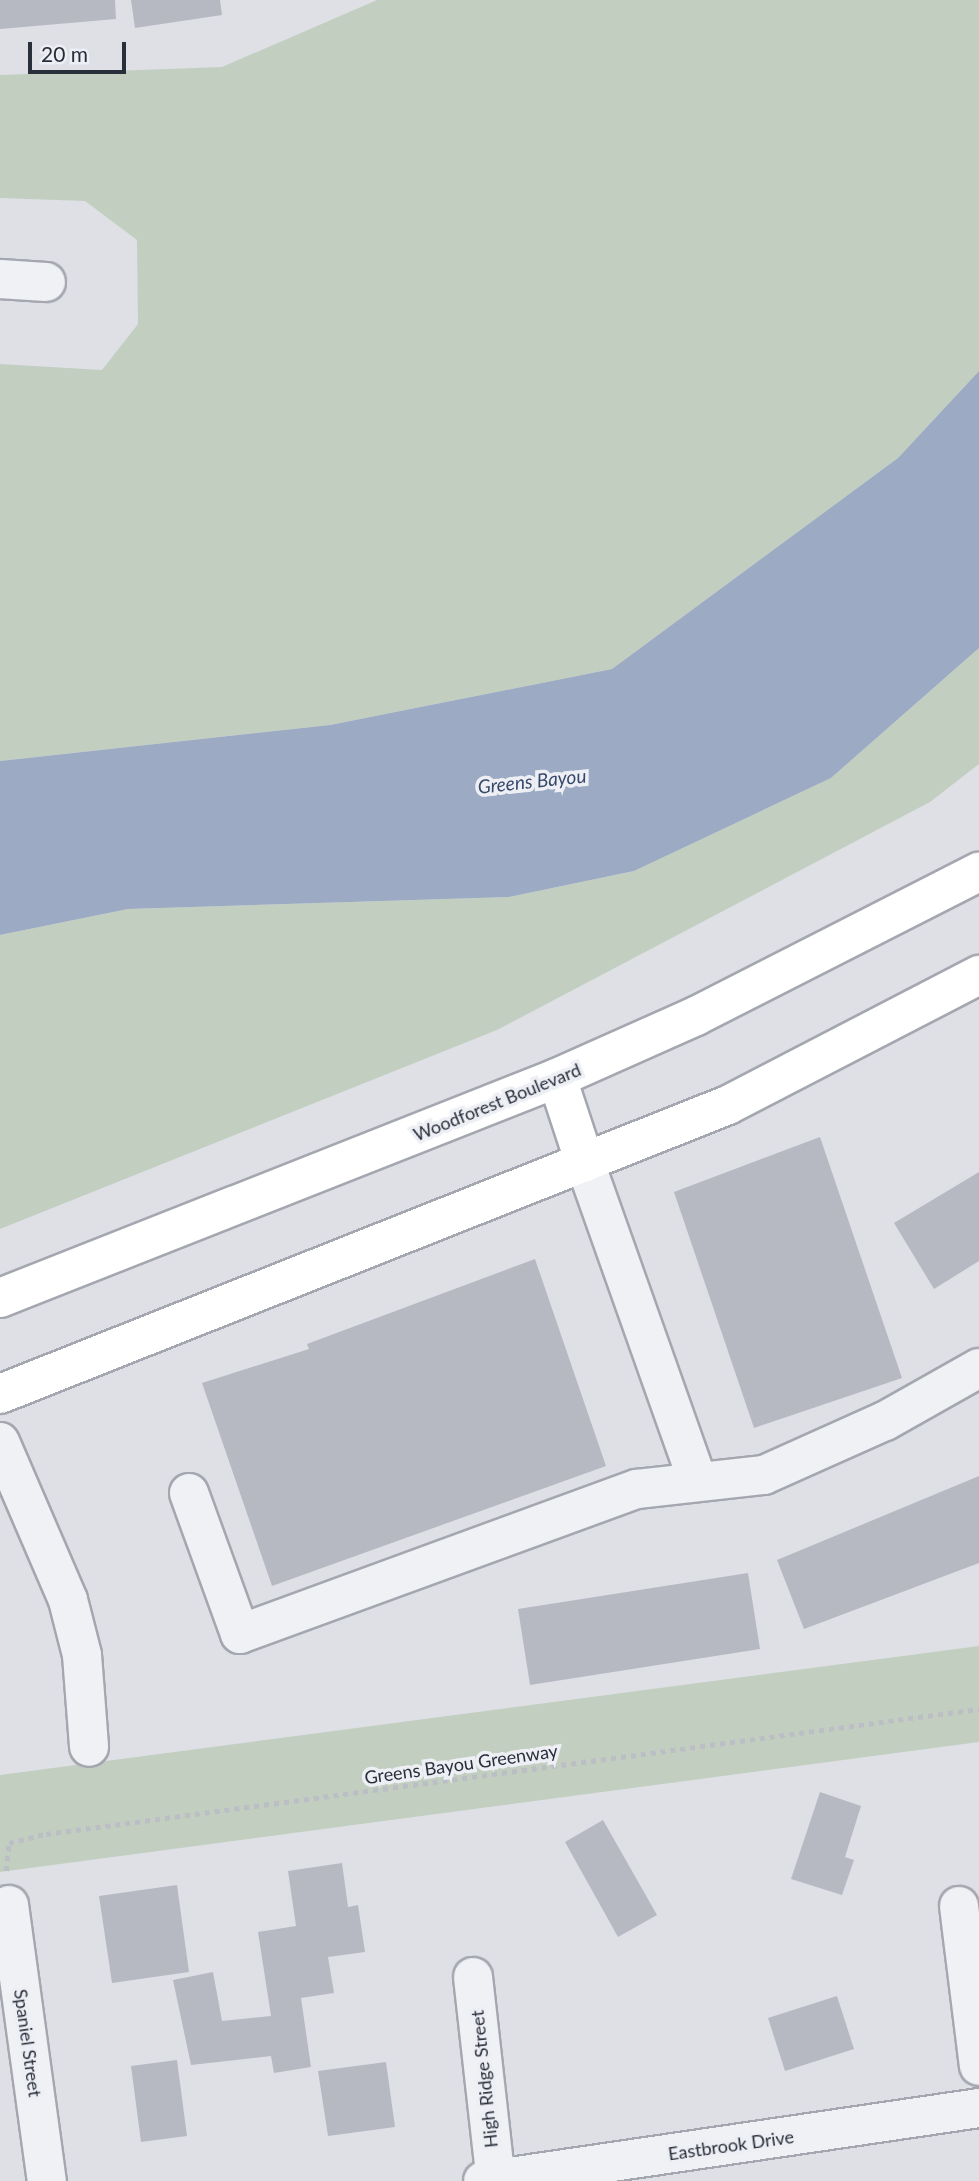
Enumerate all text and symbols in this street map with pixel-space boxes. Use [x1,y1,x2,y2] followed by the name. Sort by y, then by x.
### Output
[32,28,130,72] scale bar
[41,41,88,66] text: 20 m
[477,764,587,798] water label: Greens Bayou
[410,1059,584,1145] street label: Woodforest Boulevard
[363,1740,559,1788] street label: Greens Bayou Greenway
[10,1988,46,2098] street label: Spaniel Street
[466,2009,502,2149] street label: High Ridge Street
[667,2125,795,2165] street label: Eastbrook Drive

